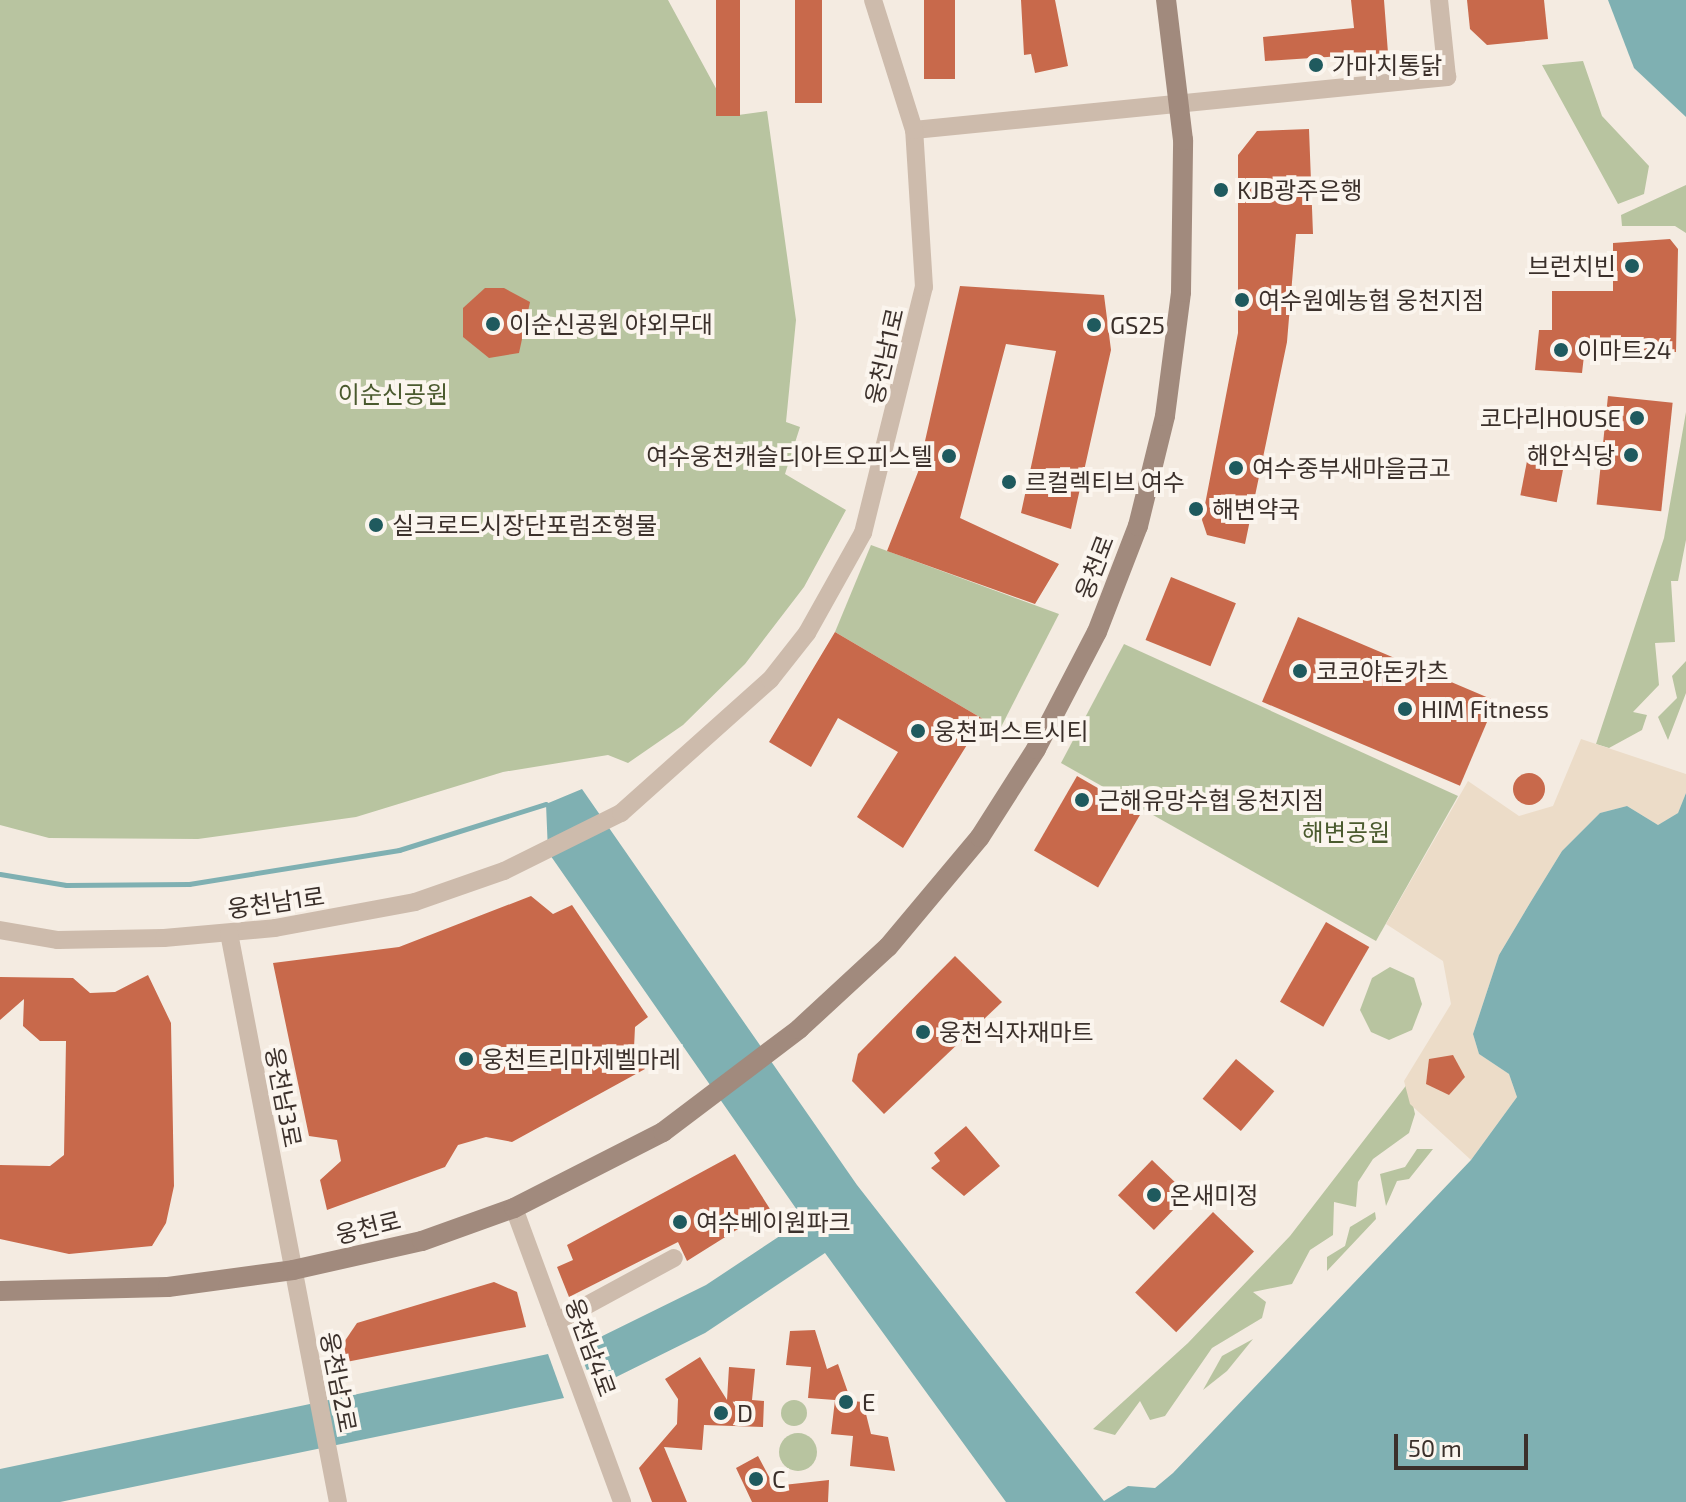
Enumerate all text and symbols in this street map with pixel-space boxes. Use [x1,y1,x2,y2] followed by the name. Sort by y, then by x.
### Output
[1332,51,1442,79] place label: 가마치통닭
[1307,56,1325,74] marker: 가마치통닭
[1237,176,1363,204] place label: KJB광주은행
[1212,181,1230,199] marker: KJB광주은행
[1528,252,1616,280] place label: 브런치빈
[1623,257,1641,275] marker: 브런치빈
[1258,286,1484,314] place label: 여수원예농협 웅천지점
[1233,291,1251,309] marker: 여수원예농협 웅천지점
[859,305,909,407] street label: 웅천남1로
[509,310,713,338] place label: 이순신공원 야외무대
[1110,311,1165,339] place label: GS25
[484,315,502,333] marker: 이순신공원 야외무대
[1085,316,1103,334] marker: GS25
[1577,336,1671,364] place label: 이마트24
[1552,341,1570,359] marker: 이마트24
[338,380,448,408] park label: 이순신공원
[1480,404,1621,432] place label: 코다리HOUSE
[1628,409,1646,427] marker: 코다리HOUSE
[1527,441,1615,469] place label: 해안식당
[646,442,933,470] place label: 여수웅천캐슬디아트오피스텔
[1622,446,1640,464] marker: 해안식당
[940,447,958,465] marker: 여수웅천캐슬디아트오피스텔
[1252,454,1451,482] place label: 여수중부새마을금고
[1227,459,1245,477] marker: 여수중부새마을금고
[1025,468,1185,496] place label: 르컬렉티브 여수
[1000,473,1018,491] marker: 르컬렉티브 여수
[1212,495,1300,523] place label: 해변약국
[1187,500,1205,518] marker: 해변약국
[392,511,657,539] place label: 실크로드시장단포럼조형물
[367,516,385,534] marker: 실크로드시장단포럼조형물
[1069,531,1119,603] street label: 웅천로
[1316,657,1448,685] place label: 코코야돈카츠
[1291,662,1309,680] marker: 코코야돈카츠
[1421,695,1549,723] place label: HIM Fitness
[1396,700,1414,718] marker: HIM Fitness
[934,717,1089,745] place label: 웅천퍼스트시티
[909,722,927,740] marker: 웅천퍼스트시티
[1098,786,1324,814] place label: 근해유망수협 웅천지점
[1073,791,1091,809] marker: 근해유망수협 웅천지점
[1302,818,1390,846] park label: 해변공원
[226,881,326,923] street label: 웅천남1로
[939,1018,1094,1046] place label: 웅천식자재마트
[914,1023,932,1041] marker: 웅천식자재마트
[260,1044,308,1150] street label: 웅천남3로
[482,1045,681,1073] place label: 웅천트리마제벨마레
[457,1050,475,1068] marker: 웅천트리마제벨마레
[1170,1181,1258,1209] place label: 온새미정
[1145,1186,1163,1204] marker: 온새미정
[332,1205,404,1249] street label: 웅천로
[696,1208,851,1236] place label: 여수베이원파크
[671,1213,689,1231] marker: 여수베이원파크
[560,1294,622,1400] street label: 웅천남4로
[315,1329,363,1435] street label: 웅천남2로
[862,1388,875,1416] place label: E
[837,1393,855,1411] marker: E
[737,1399,753,1427] place label: D
[712,1404,730,1422] marker: D
[1398,1418,1532,1468] scale bar
[1408,1433,1462,1462] text: 50 m
[772,1465,786,1493] place label: C
[747,1470,765,1488] marker: C

